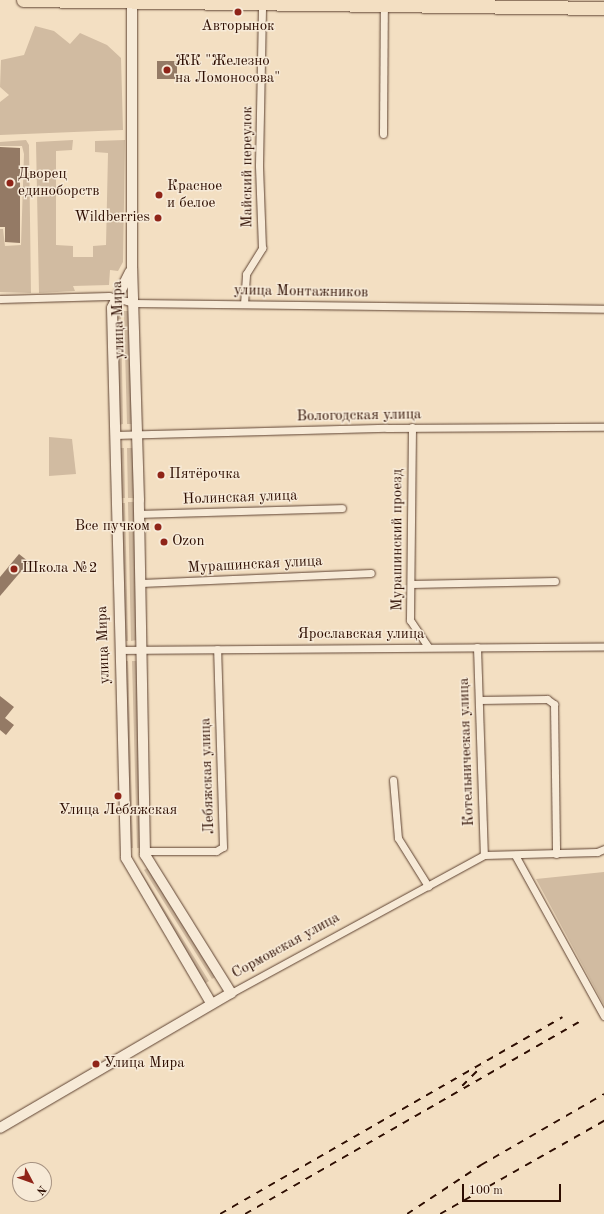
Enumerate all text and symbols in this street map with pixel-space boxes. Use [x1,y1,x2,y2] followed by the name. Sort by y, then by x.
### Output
[233,7,243,17] marker: Авторынок
[201,18,275,36] place label: Авторынок
[175,52,280,87] place label: ЖК "Железно на Ломоносова"
[162,65,172,75] marker: ЖК "Железно на Ломоносова"
[239,106,257,228] street label: Майский переулок
[18,165,99,200] place label: Дворец единоборств
[167,177,222,212] place label: Красное и белое
[5,178,15,188] marker: Дворец единоборств
[154,190,164,200] marker: Красное и белое
[74,209,150,227] place label: Wildberries
[153,213,163,223] marker: Wildberries
[109,281,129,359] street label: улица Мира
[234,282,368,302] street label: улица Монтажников
[296,406,422,426] street label: Вологодская улица
[169,466,240,484] place label: Пятёрочка
[389,469,407,611] street label: Мурашинский проезд
[156,470,166,480] marker: Пятёрочка
[182,487,298,509] street label: Нолинская улица
[75,518,150,536] place label: Все пучком
[153,522,163,532] marker: Все пучком
[172,533,205,551] place label: Ozon
[159,537,169,547] marker: Ozon
[187,552,323,578] street label: Мурашинская улица
[22,560,97,578] place label: Школа №2
[9,564,19,574] marker: Школа №2
[94,606,114,684] street label: улица Мира
[297,626,425,644] street label: Ярославская улица
[455,677,479,827] street label: Котельническая улица
[197,718,219,834] street label: Лебяжская улица
[113,791,123,801] marker: Улица Лебяжская
[59,802,177,820] place label: Улица Лебяжская
[229,909,343,983] street label: Сормовская улица
[104,1055,185,1073] place label: Улица Мира
[91,1059,101,1069] marker: Улица Мира
[12,1162,52,1202] north arrow
[464,1176,563,1202] scale bar
[34,1183,48,1196] text: N
[469,1185,503,1197] text: 100 m

